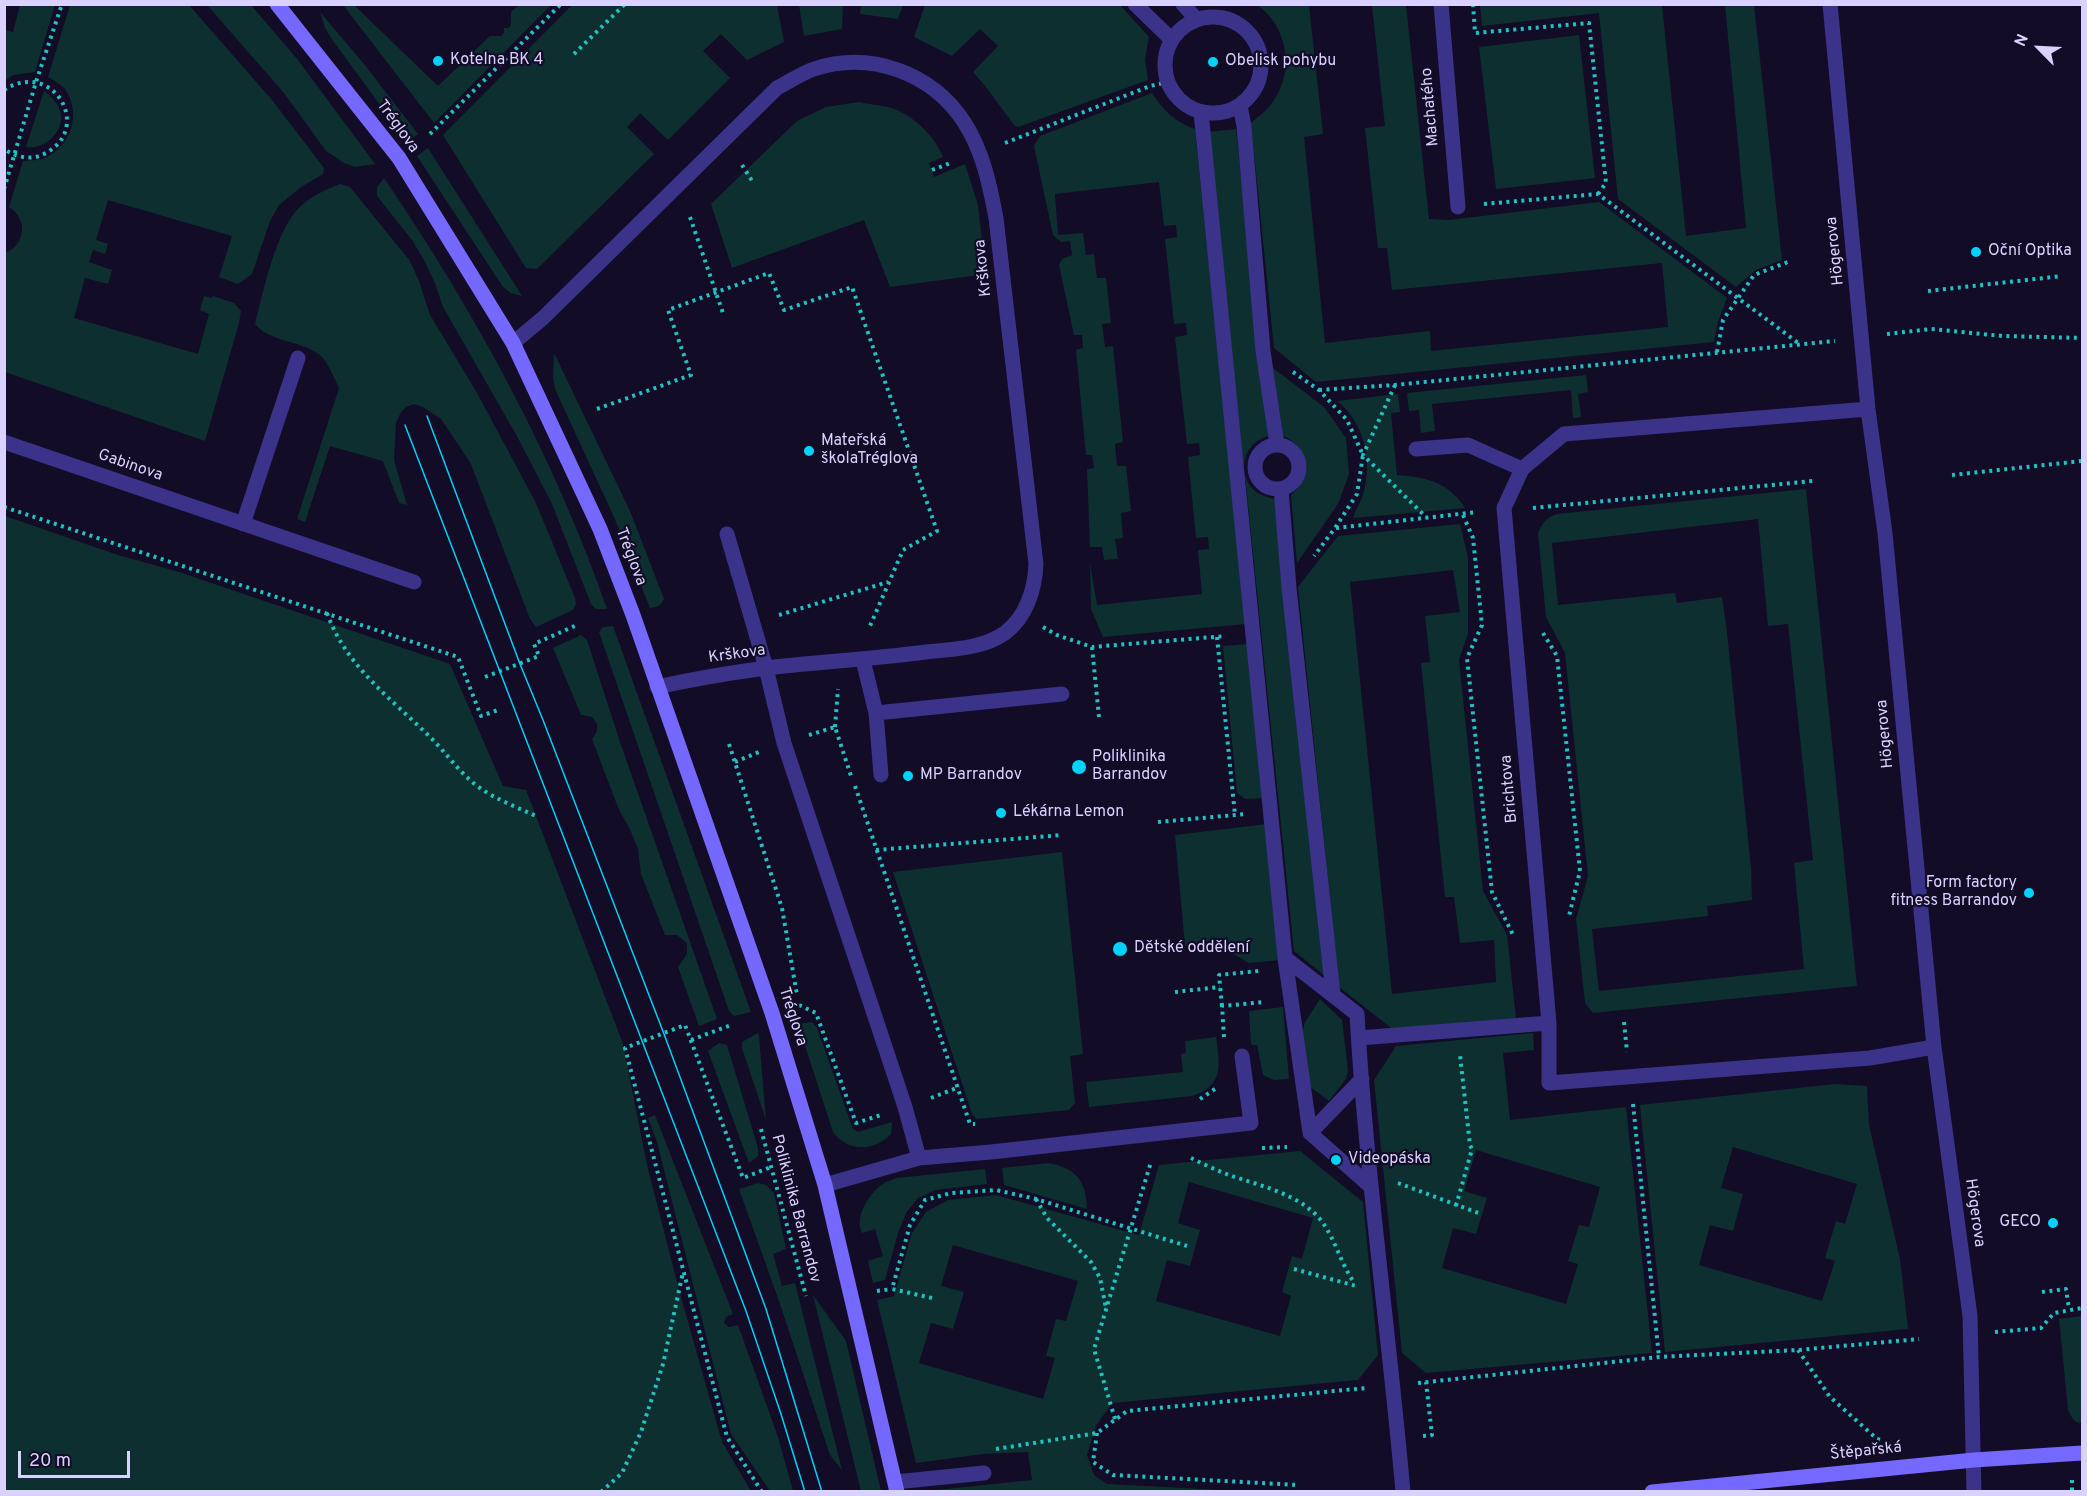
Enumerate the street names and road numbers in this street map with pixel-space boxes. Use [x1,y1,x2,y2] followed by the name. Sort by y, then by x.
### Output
[1418,67,1444,147] street label: Machatého
[371,97,423,157] street label: Tréglova
[1823,216,1849,286] street label: Högerova
[971,239,997,297] street label: Krškova
[95,446,165,486] street label: Gabinova
[610,525,650,589] street label: Tréglova
[707,642,767,668] street label: Krškova
[1873,699,1899,769] street label: Högerova
[1497,754,1523,824] street label: Brichtova
[773,985,811,1049] street label: Tréglova
[766,1133,824,1285] street label: Poliklinika Barrandov
[1960,1177,1988,1249] street label: Högerova
[1829,1439,1903,1465] street label: Štěpařská

